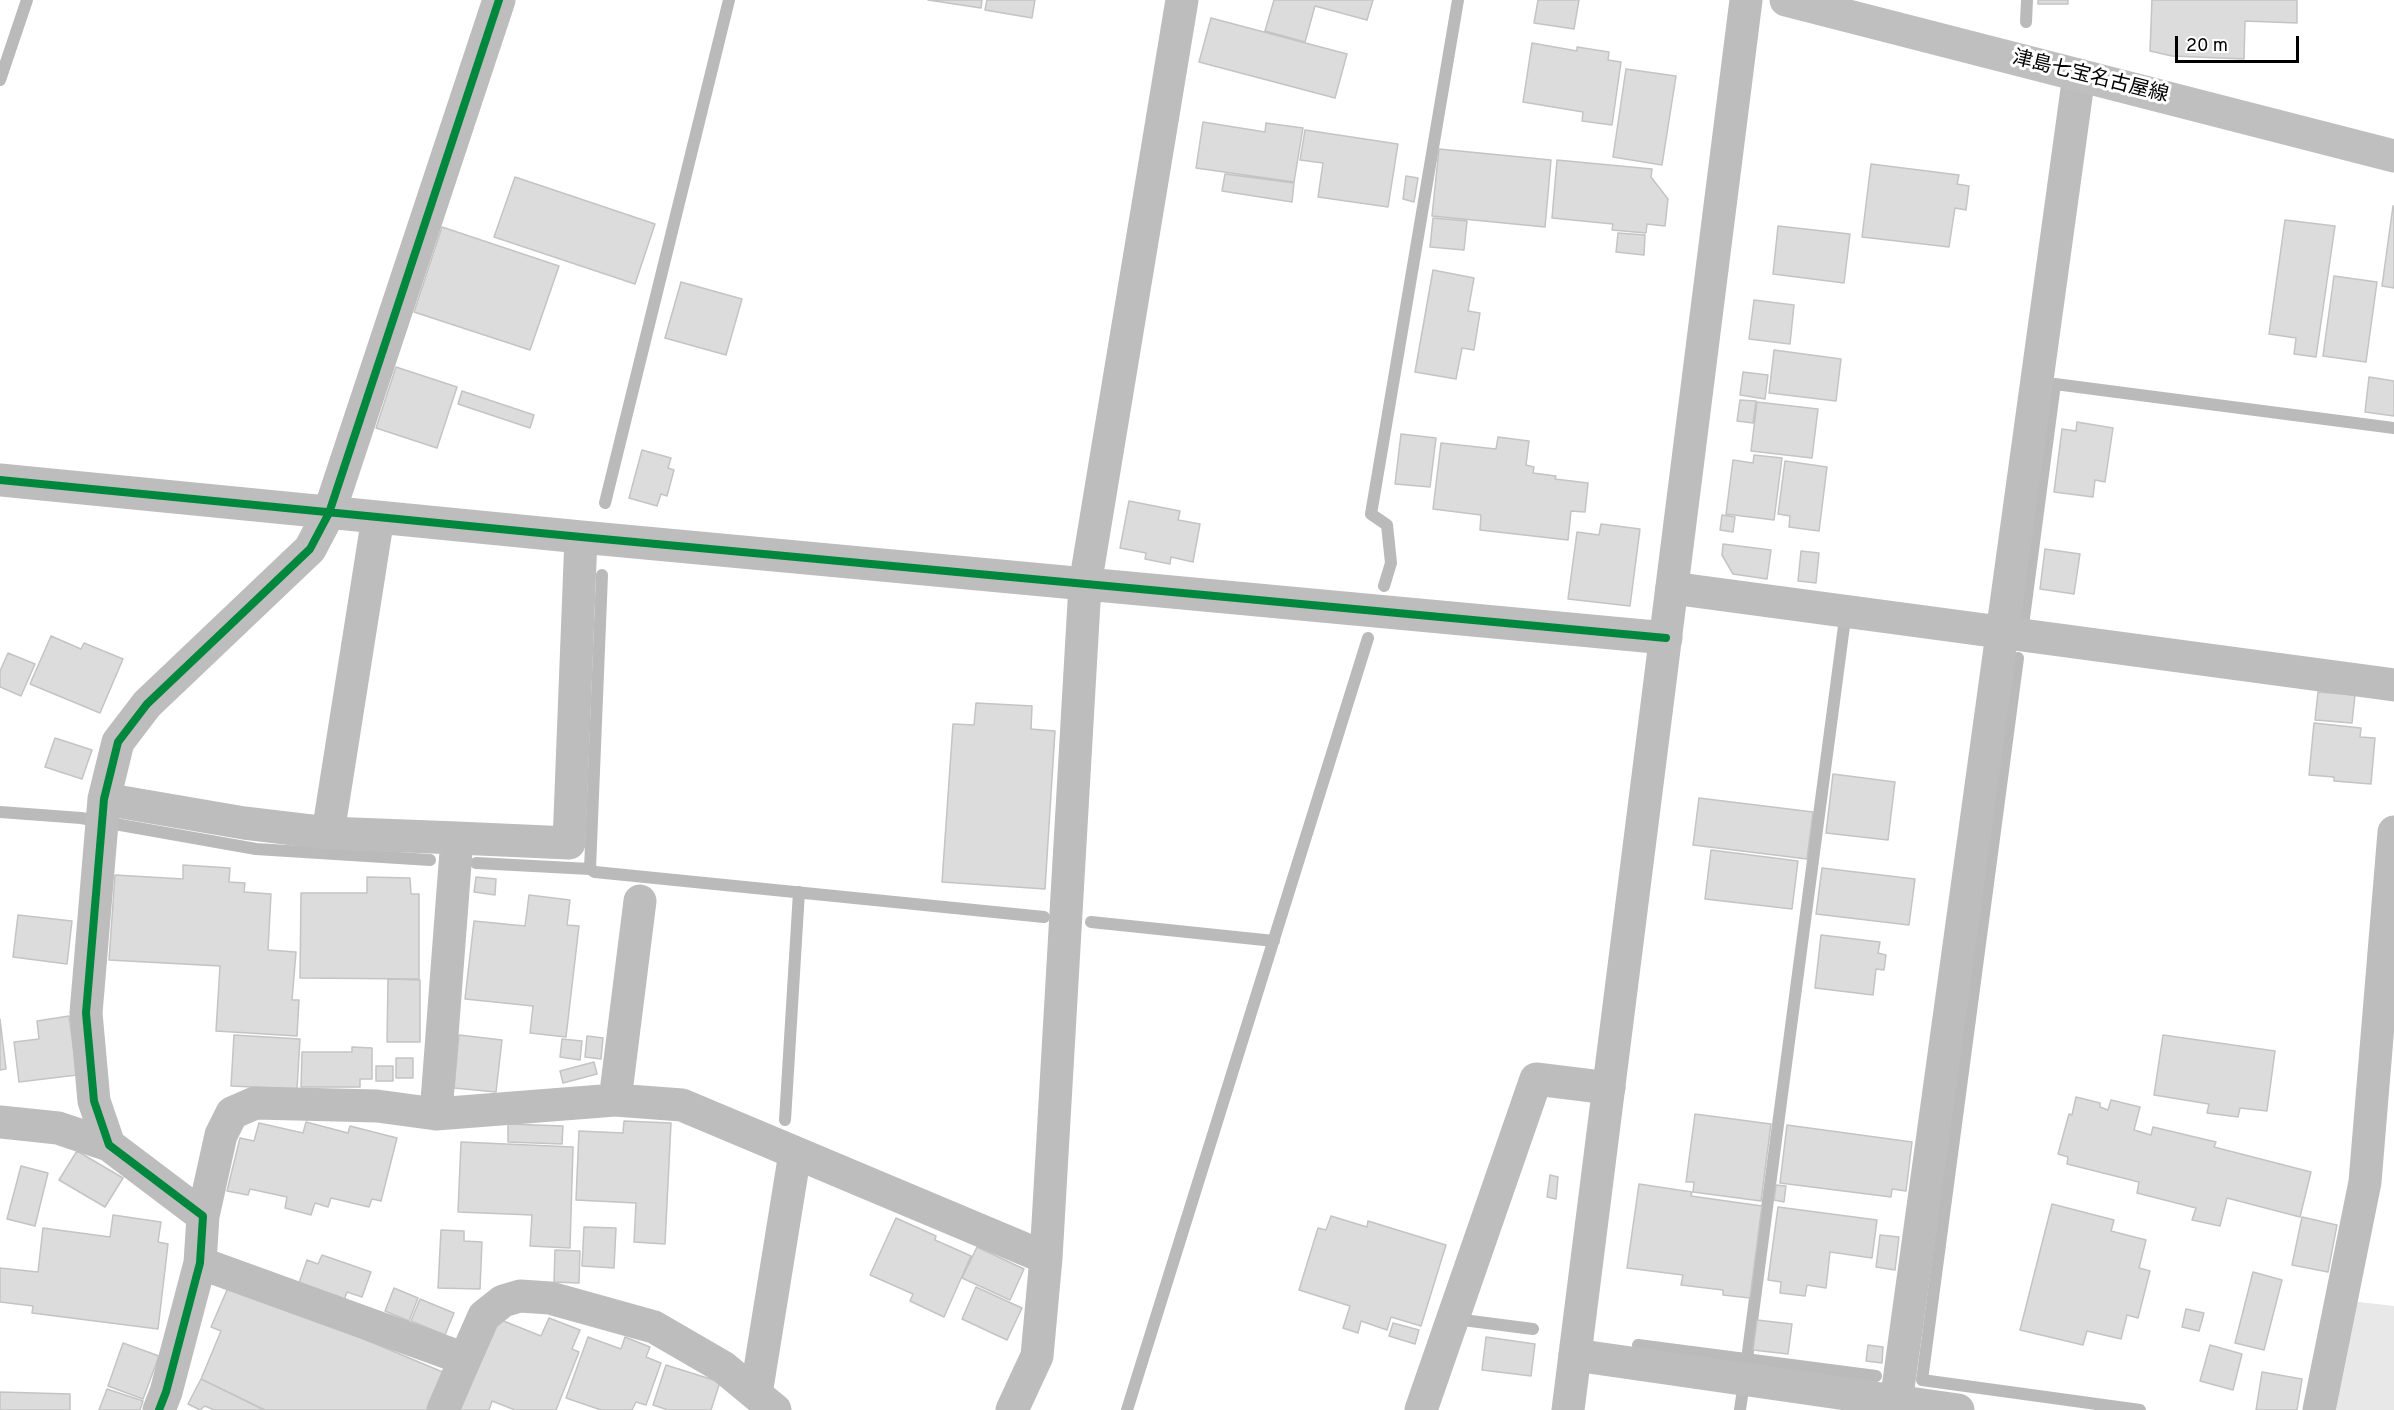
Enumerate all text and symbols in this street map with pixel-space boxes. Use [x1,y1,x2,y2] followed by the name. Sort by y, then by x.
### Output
[2178,24,2302,62] scale bar
[2186,35,2228,58] text: 20 m
[2009,47,2171,109] street label: 津島七宝名古屋線

